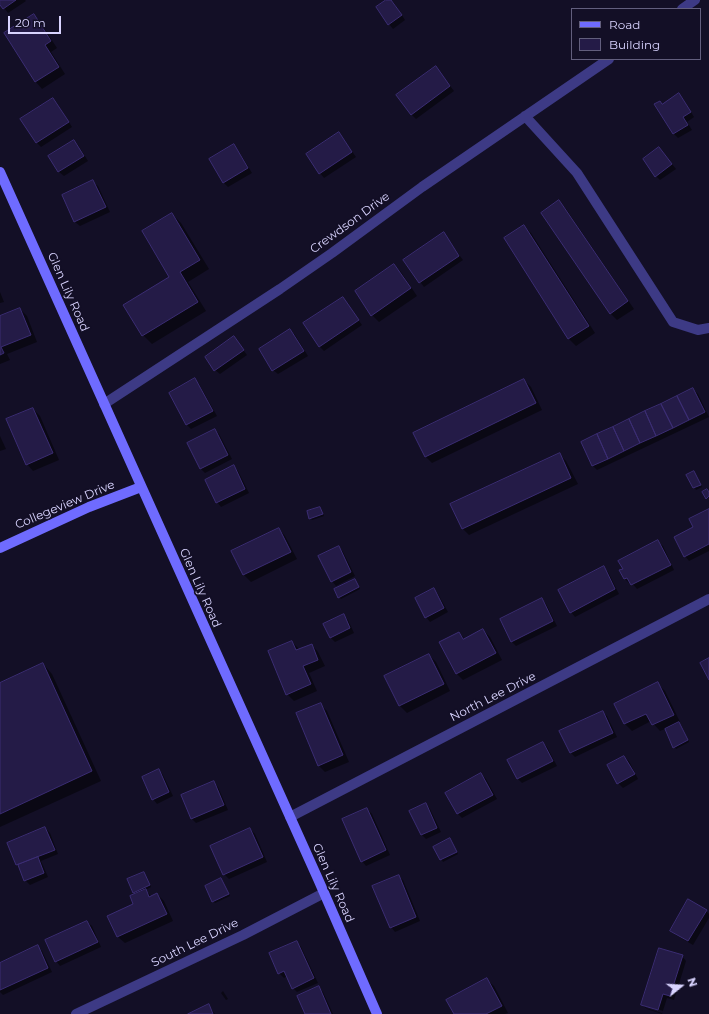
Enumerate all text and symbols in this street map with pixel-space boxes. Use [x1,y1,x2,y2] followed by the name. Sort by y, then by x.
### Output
[10,8,63,34] scale bar
[571,8,701,60] legend
[15,15,46,30] text: 20 m
[609,17,640,32] text: Road
[609,37,660,52] text: Building
[307,189,393,257] street label: Crewdson Drive
[44,250,92,334] street label: Glen Lily Road
[13,478,117,532] street label: Collegeview Drive
[176,546,224,630] street label: Glen Lily Road
[448,669,538,725] street label: North Lee Drive
[309,841,357,925] street label: Glen Lily Road
[149,916,241,970] street label: South Lee Drive
[661,966,701,1006] north arrow
[684,976,700,989] text: N

